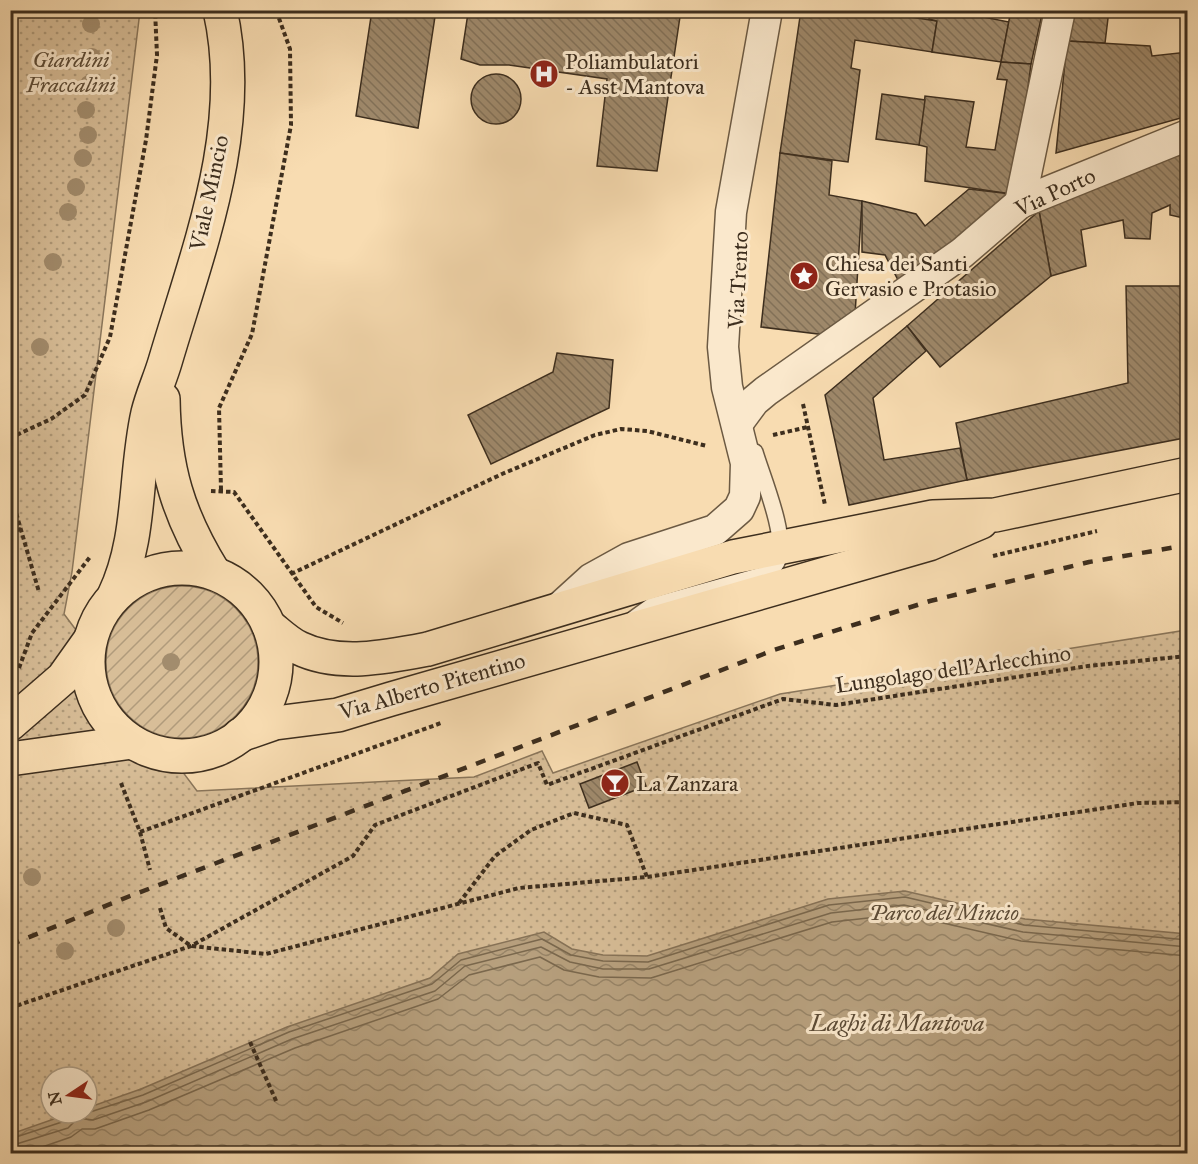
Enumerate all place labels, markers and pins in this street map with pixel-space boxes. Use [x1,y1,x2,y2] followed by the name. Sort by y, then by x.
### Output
[565,48,705,100] place label: Poliambulatori - Asst Mantova
[528,58,560,90] hospital icon: Poliambulatori - Asst Mantova
[825,250,997,302] place label: Chiesa dei Santi Gervasio e Protasio
[788,260,820,292] place icon: Chiesa dei Santi Gervasio e Protasio
[599,767,631,799] bar icon: La Zanzara
[636,770,739,797] place label: La Zanzara

